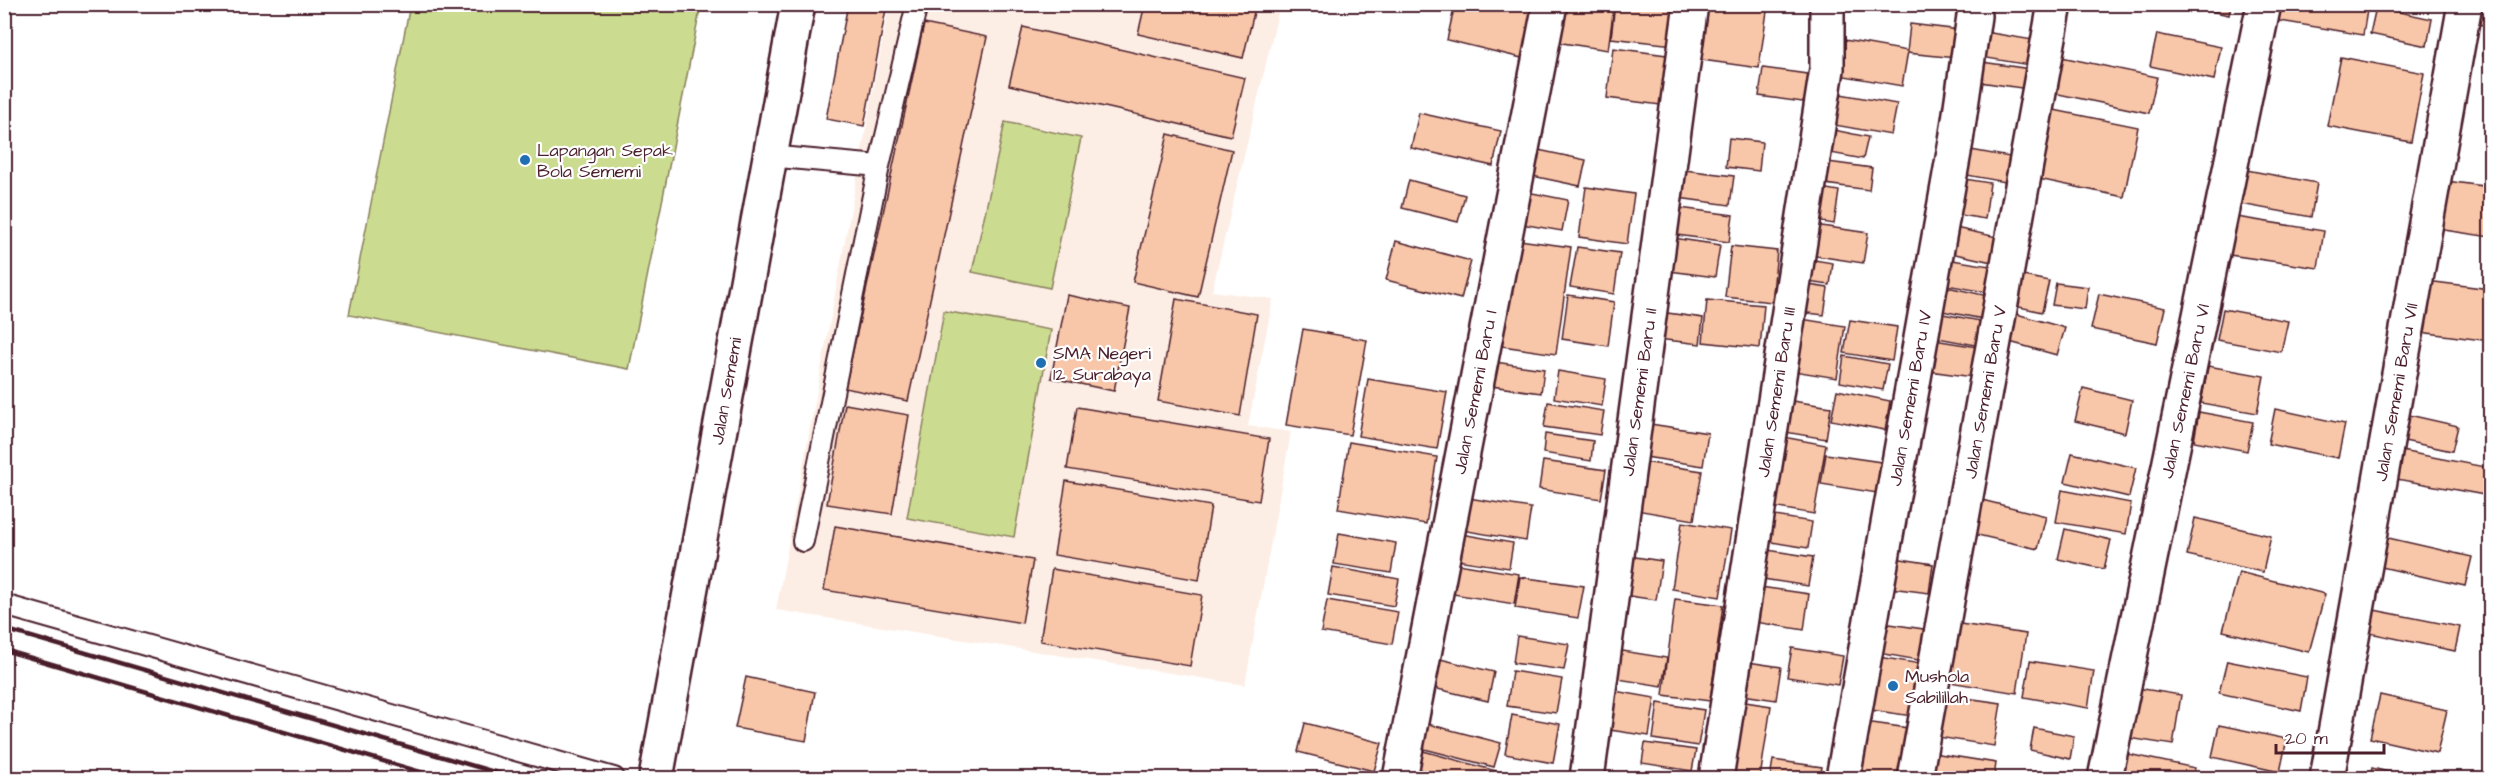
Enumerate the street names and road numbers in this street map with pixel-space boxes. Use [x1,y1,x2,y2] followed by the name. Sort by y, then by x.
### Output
[2155,301,2216,481] street label: Jalan Sememi Baru VI
[2368,301,2425,483] street label: Jalan Sememi Baru VII
[1958,304,2013,481] street label: Jalan Sememi Baru V
[1751,305,1802,479] street label: Jalan Sememi Baru III
[1615,306,1664,478] street label: Jalan Sememi Baru II
[1447,308,1504,476] street label: Jalan Sememi Baru I
[1883,308,1938,488] street label: Jalan Sememi Baru IV
[705,335,748,447] street label: Jalan Sememi

